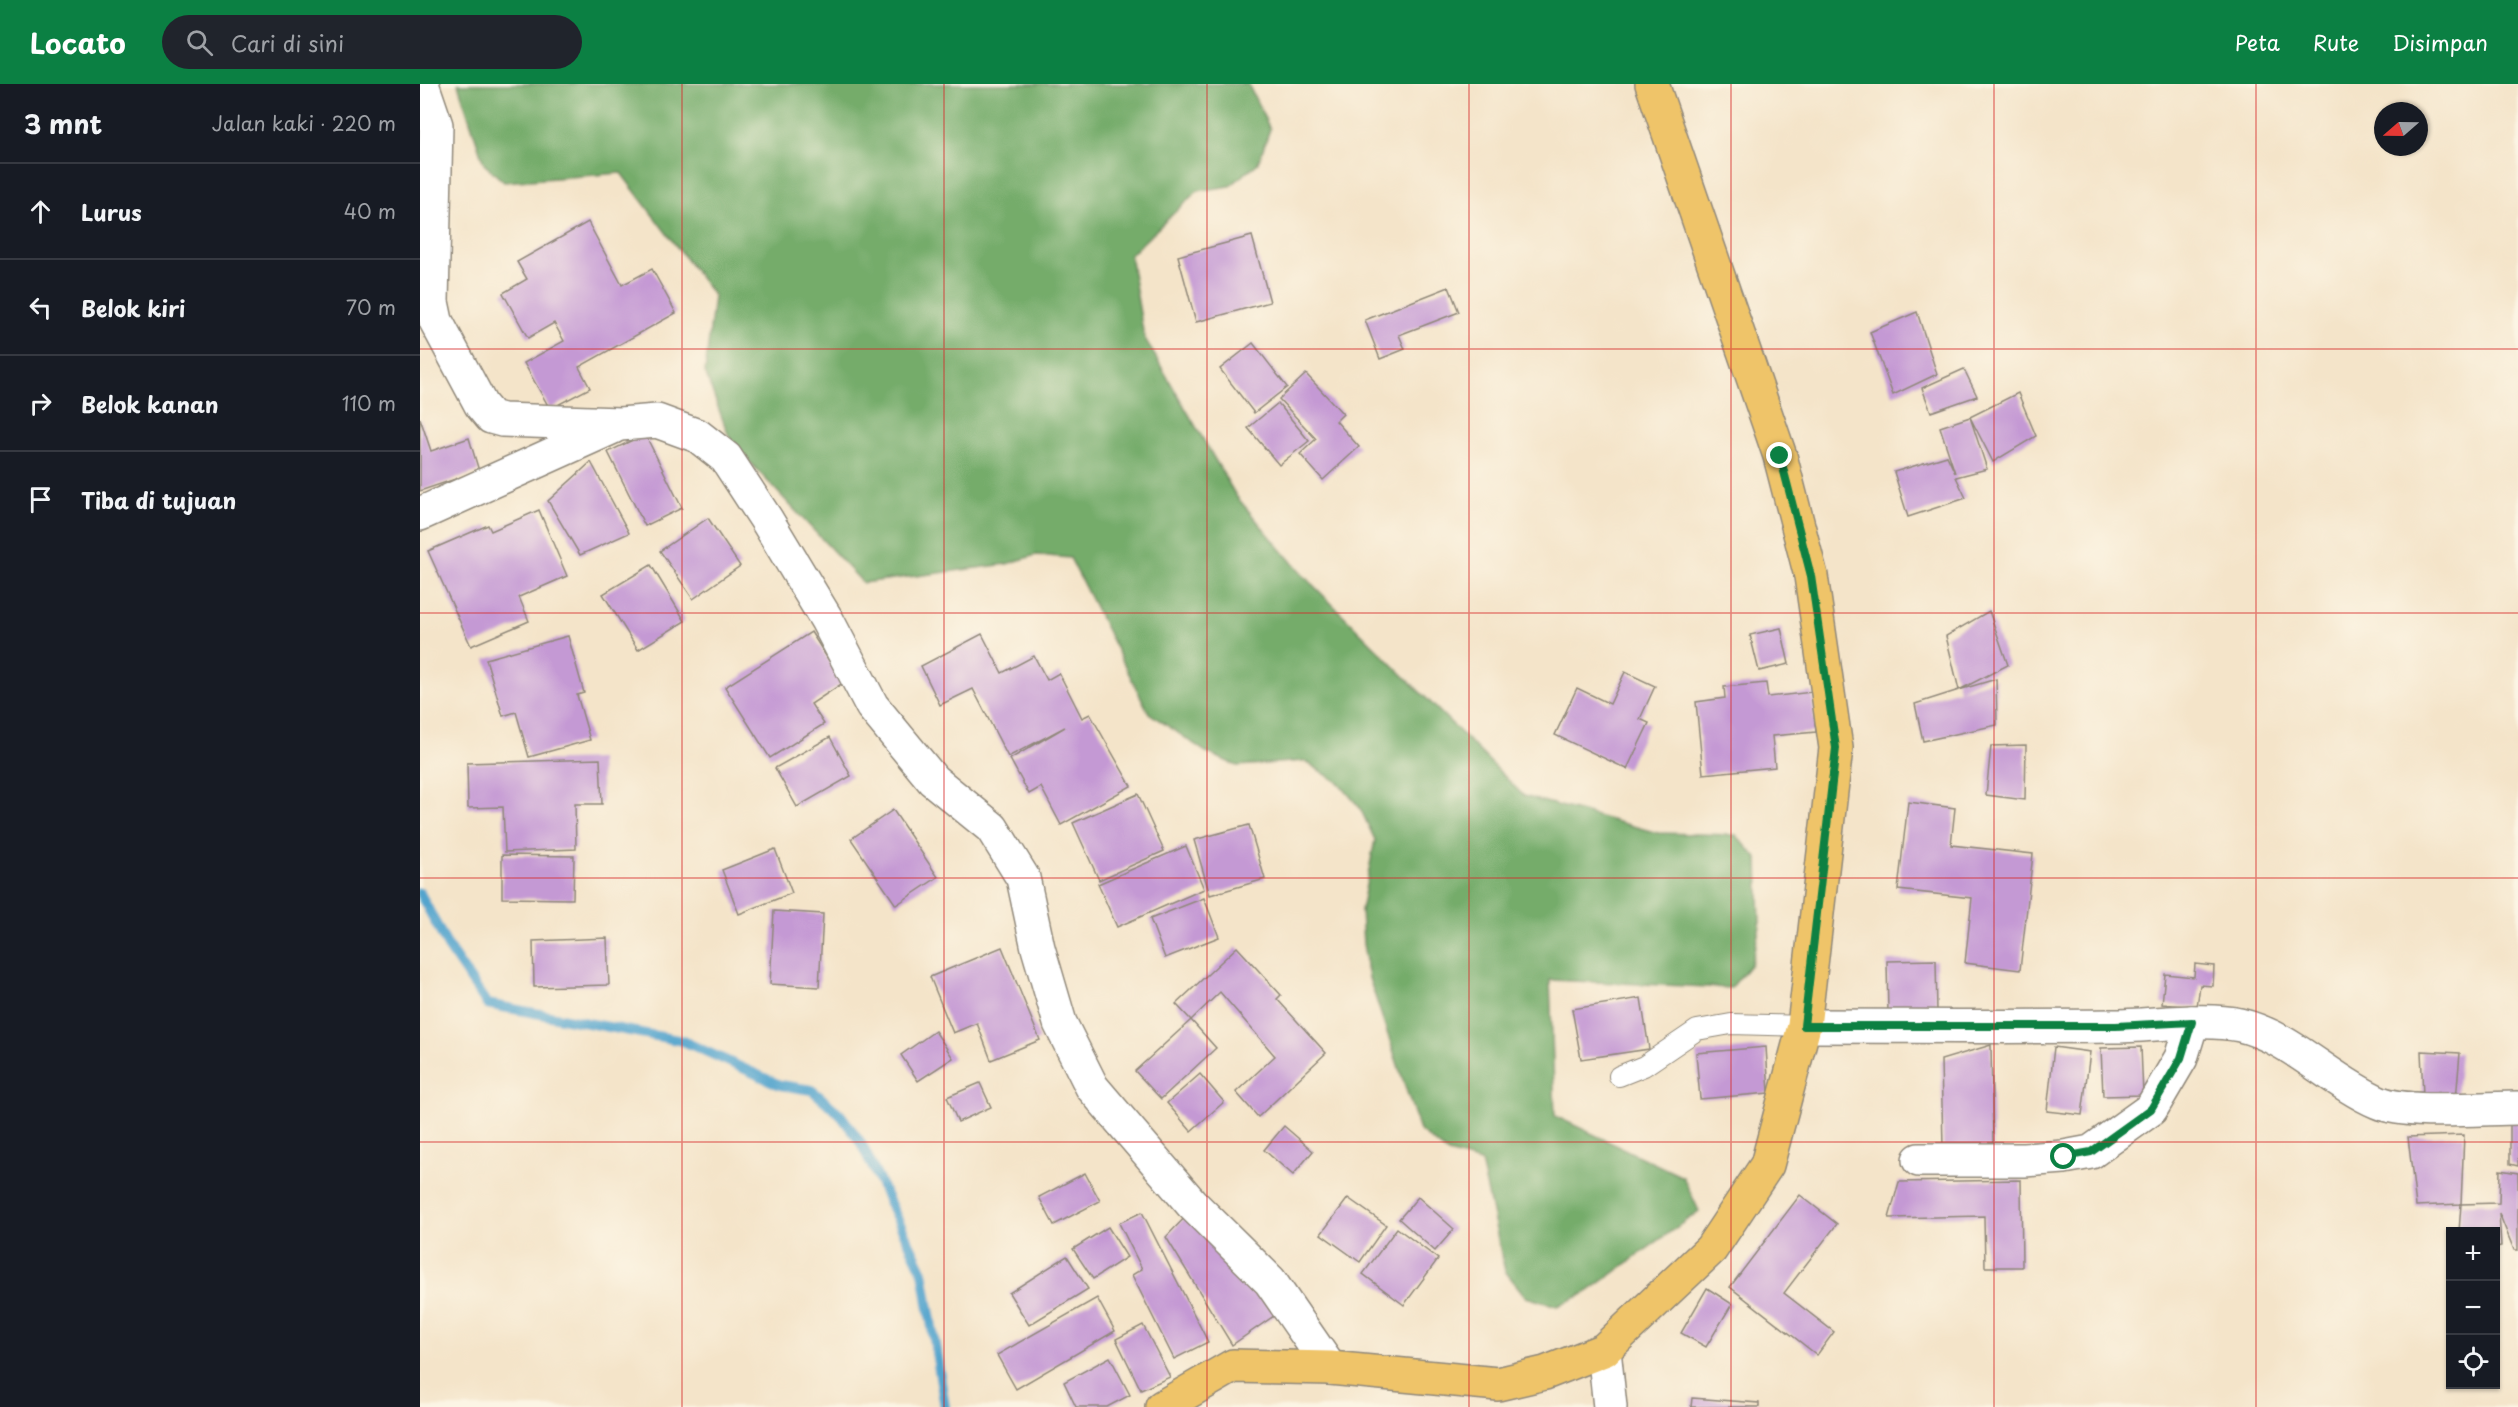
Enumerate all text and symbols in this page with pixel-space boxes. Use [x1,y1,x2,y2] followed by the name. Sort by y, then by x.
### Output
[162,15,582,69] search box
[30,21,126,64] text: Locato
[183,26,216,59] icon: search
[231,26,344,59] text: Cari di sini
[2235,26,2280,58] text: Peta
[2313,26,2359,58] text: Rute
[2392,26,2488,58] text: Disimpan
[2374,102,2428,156] north arrow
[24,104,102,143] text: 3 mnt
[212,108,396,138] text: Jalan kaki · 220 m
[24,195,57,228] icon: ahead
[81,195,142,228] text: Lurus
[344,196,396,226] text: 40 m
[24,291,57,324] icon: left
[81,291,185,324] text: Belok kiri
[346,292,396,322] text: 70 m
[24,387,57,420] icon: right
[81,387,218,420] text: Belok kanan
[342,388,396,418] text: 110 m
[1766,442,1792,468] route end
[24,483,57,516] icon: arrive
[81,483,236,516] text: Tiba di tujuan
[2050,1143,2076,1169] route start
[2446,1227,2500,1389] map controls
[2446,1227,2500,1281] button: +
[2446,1281,2500,1335] button: −
[2446,1335,2500,1389] button: locate

